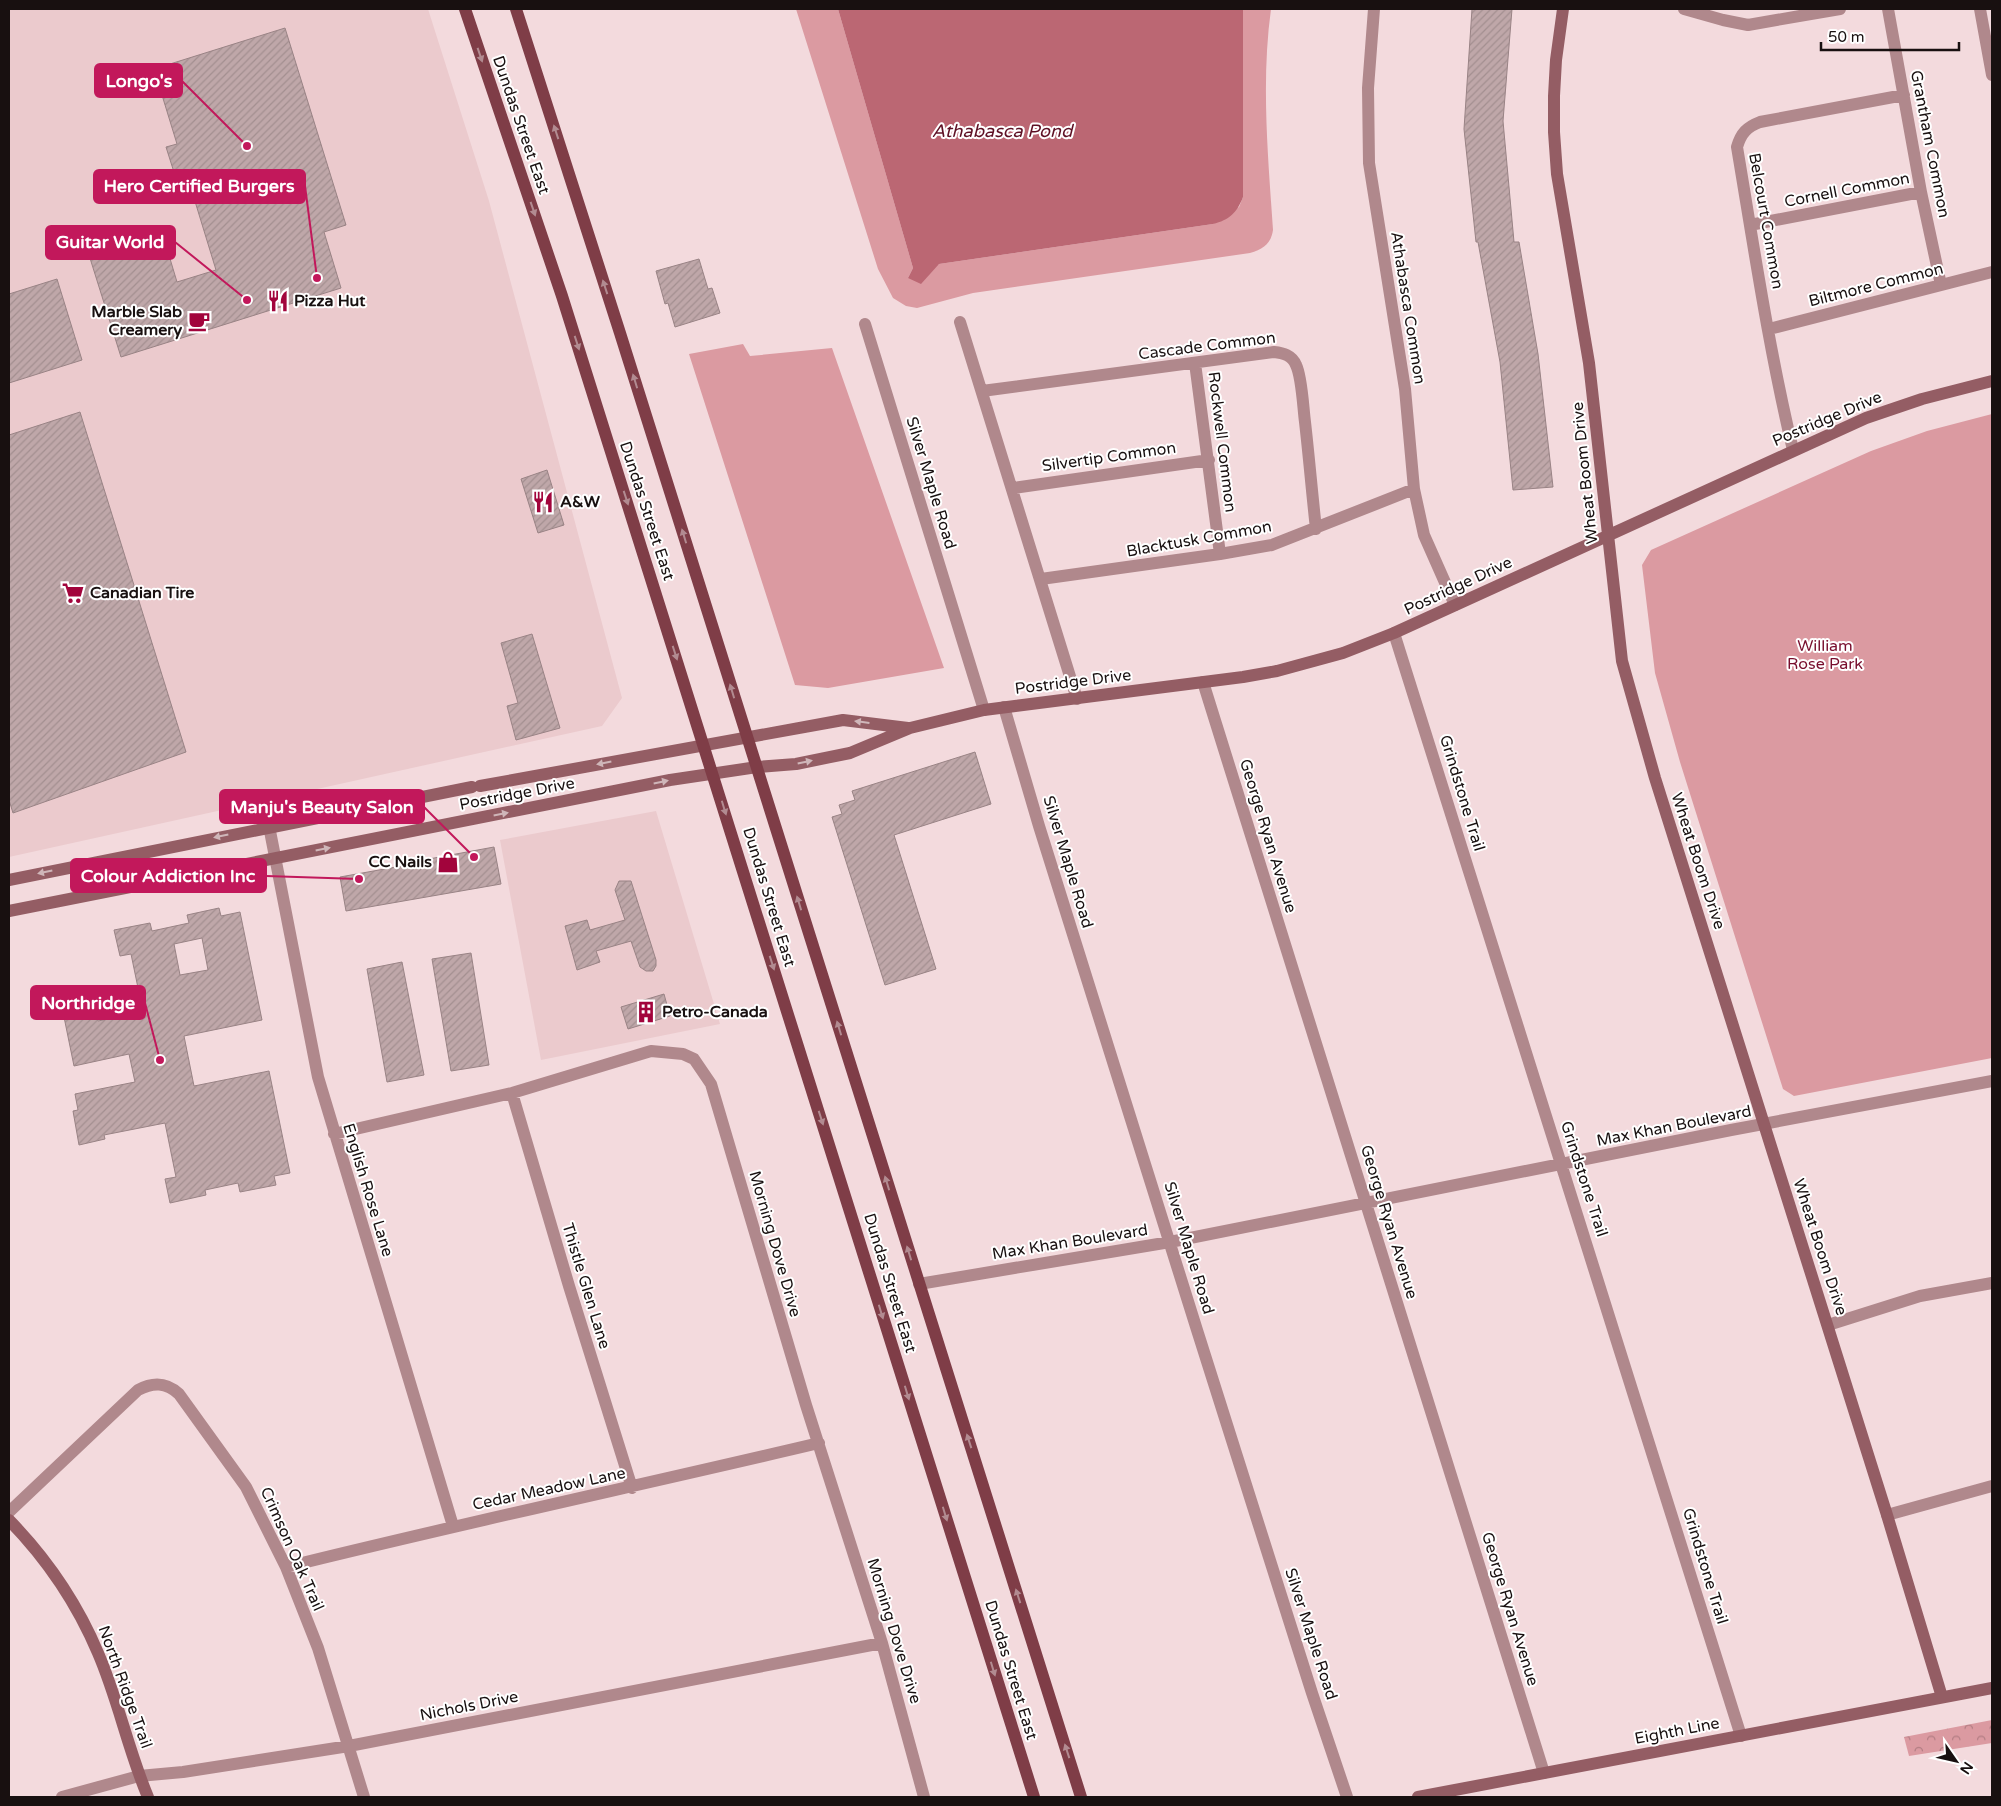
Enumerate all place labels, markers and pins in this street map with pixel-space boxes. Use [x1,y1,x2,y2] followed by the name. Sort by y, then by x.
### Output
[95,64,182,97] callout: Longo's
[94,170,305,203] callout: Hero Certified Burgers
[46,226,175,259] callout: Guitar World
[265,288,291,314] restaurant icon: Pizza Hut
[294,291,366,311] place label: Pizza Hut
[91,302,182,340] place label: Marble Slab Creamery
[186,308,212,334] cafe icon: Marble Slab Creamery
[530,489,556,515] restaurant icon: A&W
[560,492,601,512] place label: A&W
[60,580,86,606] supermarket icon: Canadian Tire
[90,583,194,603] place label: Canadian Tire
[220,790,424,823] callout: Manju's Beauty Salon
[435,849,461,875] shop icon: CC Nails
[368,852,432,872] place label: CC Nails
[71,859,266,892] callout: Colour Addiction Inc
[31,986,145,1019] callout: Northridge
[633,999,659,1025] building icon: Petro-Canada
[662,1002,768,1022] place label: Petro-Canada

